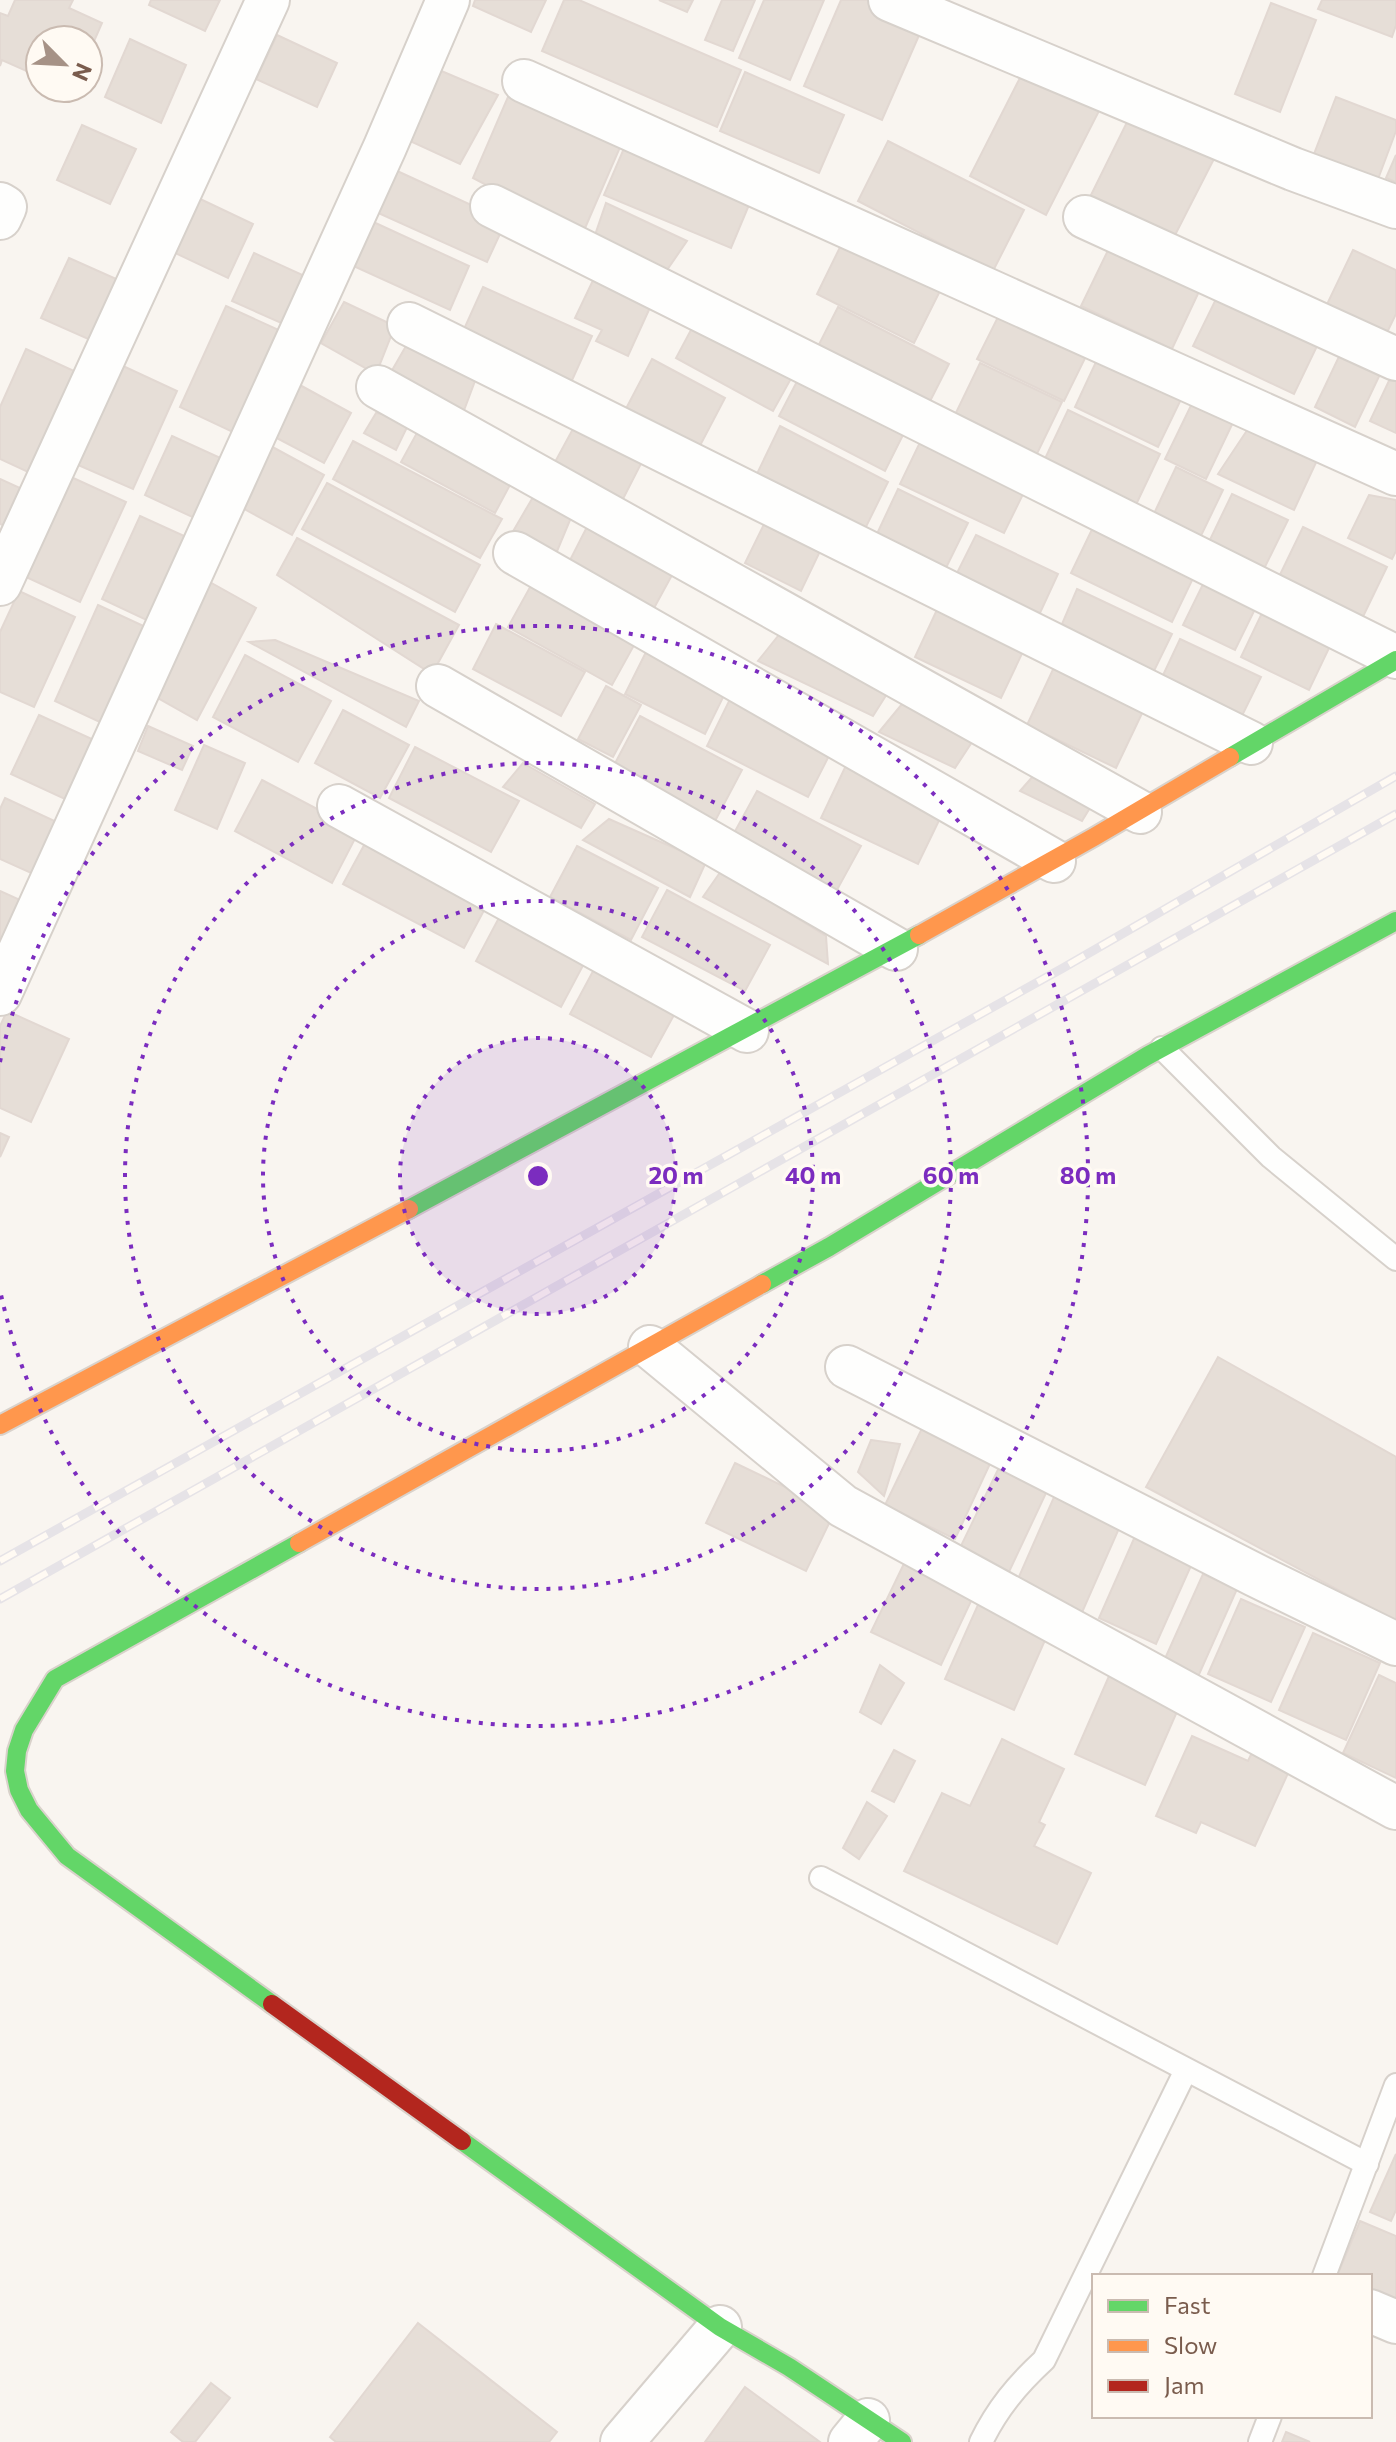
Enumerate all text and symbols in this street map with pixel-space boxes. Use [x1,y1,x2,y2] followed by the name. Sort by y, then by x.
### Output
[24,24,104,104] north arrow
[67,59,98,85] text: N
[649,1160,703,1189] text: 20 m
[785,1160,841,1189] text: 40 m
[923,1160,979,1189] text: 60 m
[1060,1160,1116,1189] text: 80 m
[524,1162,552,1190] centre of rings
[1092,2274,1372,2418] legend
[1164,2290,1211,2319] text: Fast
[1164,2330,1217,2359] text: Slow
[1164,2370,1204,2399] text: Jam

